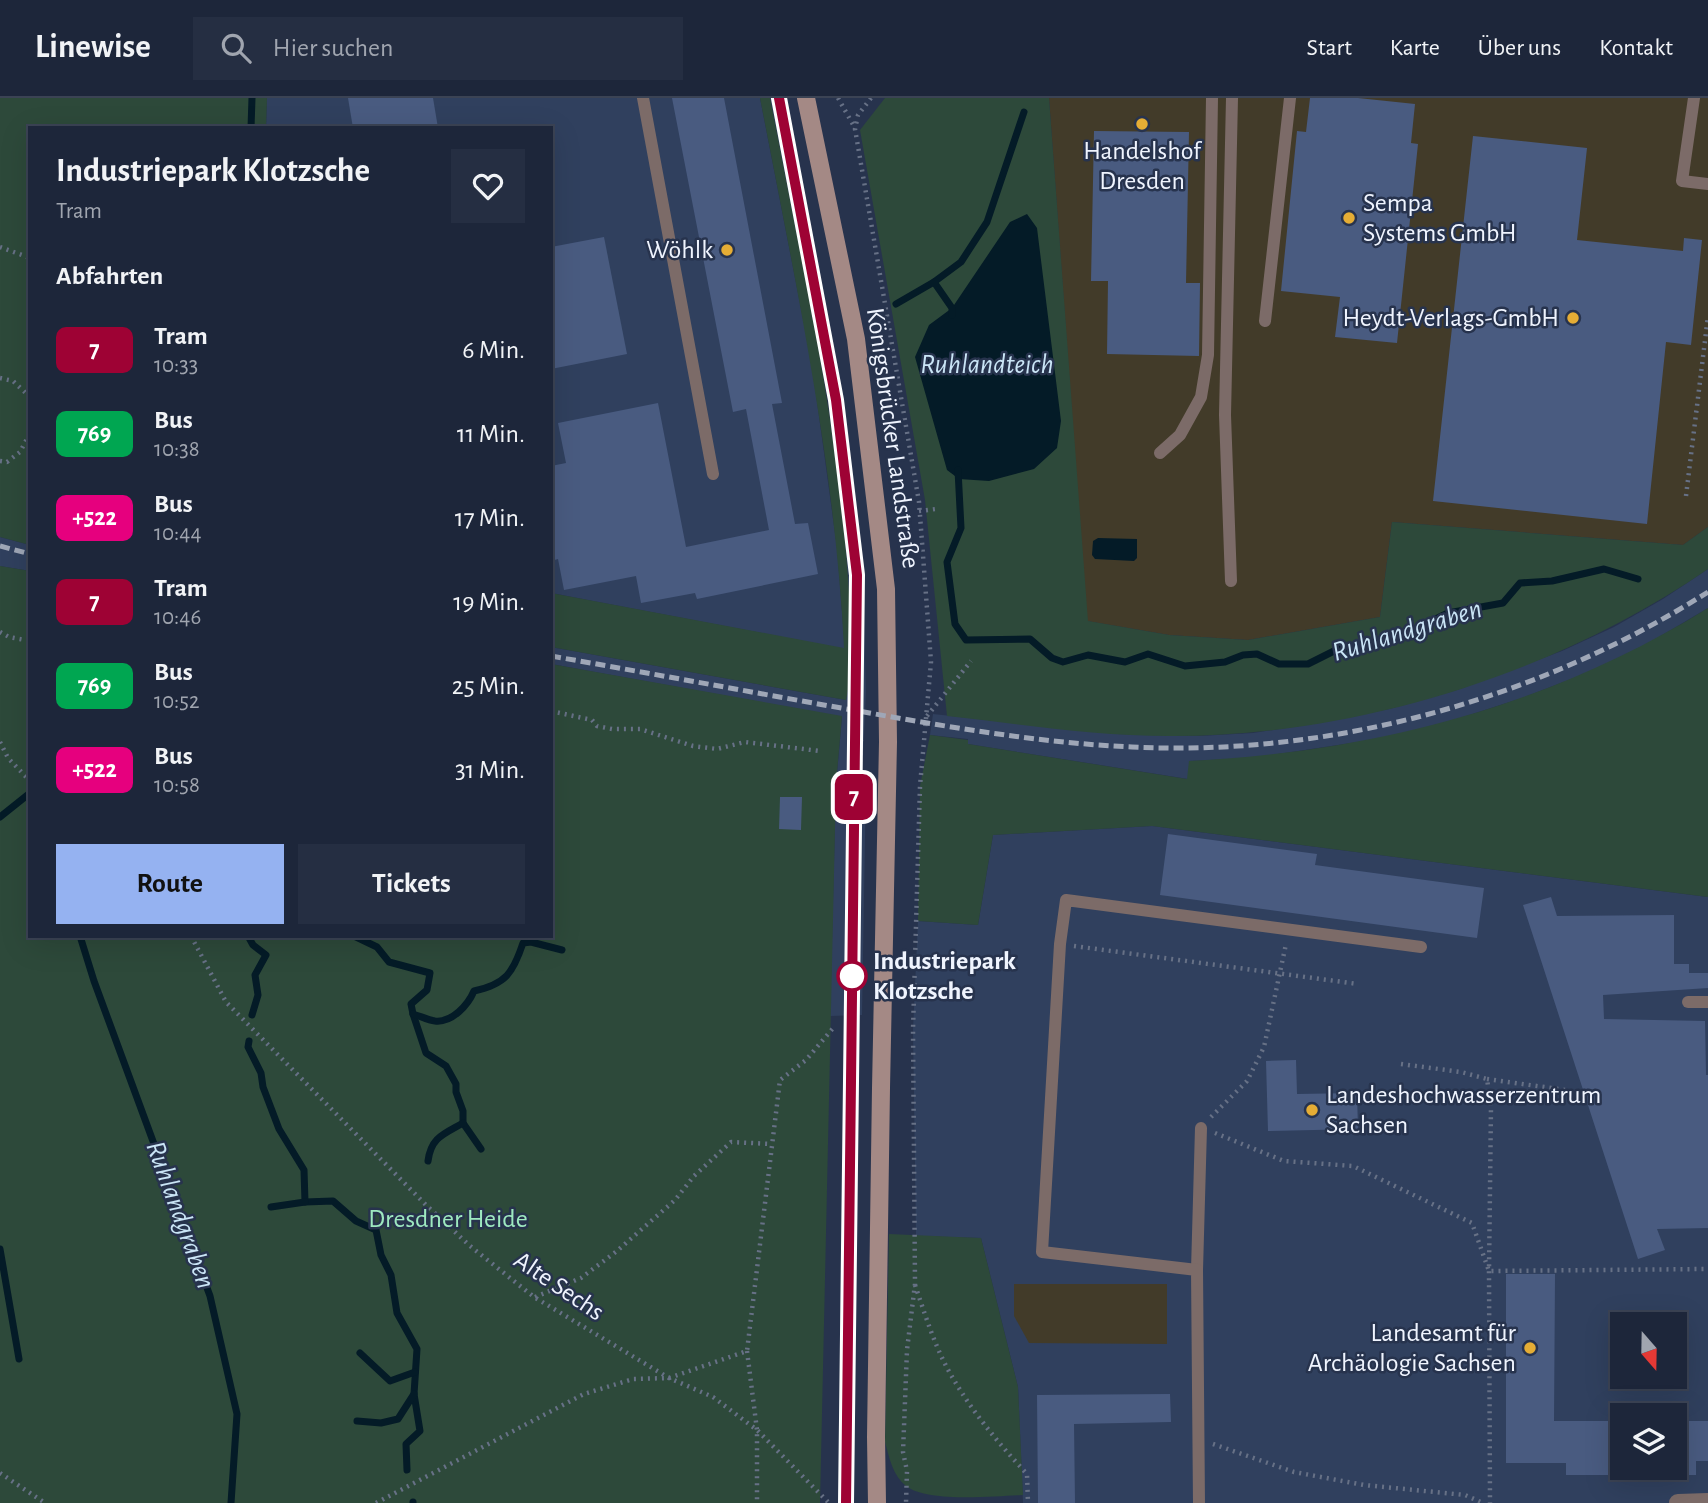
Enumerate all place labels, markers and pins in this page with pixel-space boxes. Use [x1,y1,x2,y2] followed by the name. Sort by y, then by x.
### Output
[1134,116,1150,132] marker: Handelshof Dresden
[1083,138,1203,194] place label: Handelshof Dresden
[1363,190,1517,246] place label: Sempa Systems GmbH
[1341,210,1357,226] marker: Sempa Systems GmbH
[646,237,713,263] place label: Wöhlk
[719,242,735,258] marker: Wöhlk
[1343,305,1559,331] place label: Heydt-Verlags-GmbH
[1565,310,1581,326] marker: Heydt-Verlags-GmbH
[873,948,1016,1004] place label: Industriepark Klotzsche
[837,961,867,991] marker: Industriepark Klotzsche
[1326,1082,1601,1138] place label: Landeshochwasserzentrum Sachsen
[1304,1102,1320,1118] marker: Landeshochwasserzentrum Sachsen
[1308,1320,1517,1376] place label: Landesamt für Archäologie Sachsen
[1522,1340,1538,1356] marker: Landesamt für Archäologie Sachsen

